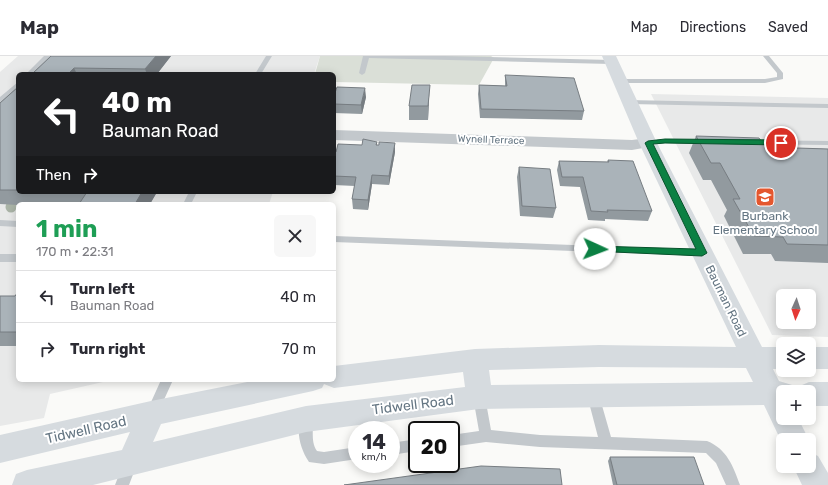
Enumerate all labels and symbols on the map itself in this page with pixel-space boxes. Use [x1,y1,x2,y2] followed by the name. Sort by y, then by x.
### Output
[764,126,798,160] pin
[457,133,525,147] street label: Wynell Terrace
[754,186,776,208] school or university icon: Burbank Elementary School
[713,209,817,237] place label: Burbank Elementary School
[574,228,616,270] position arrow
[703,263,749,339] street label: Bauman Road
[776,289,816,329] north arrow
[371,392,455,418] street label: Tidwell Road
[44,412,128,448] street label: Tidwell Road
[408,421,460,473] speed limit sign: 20

